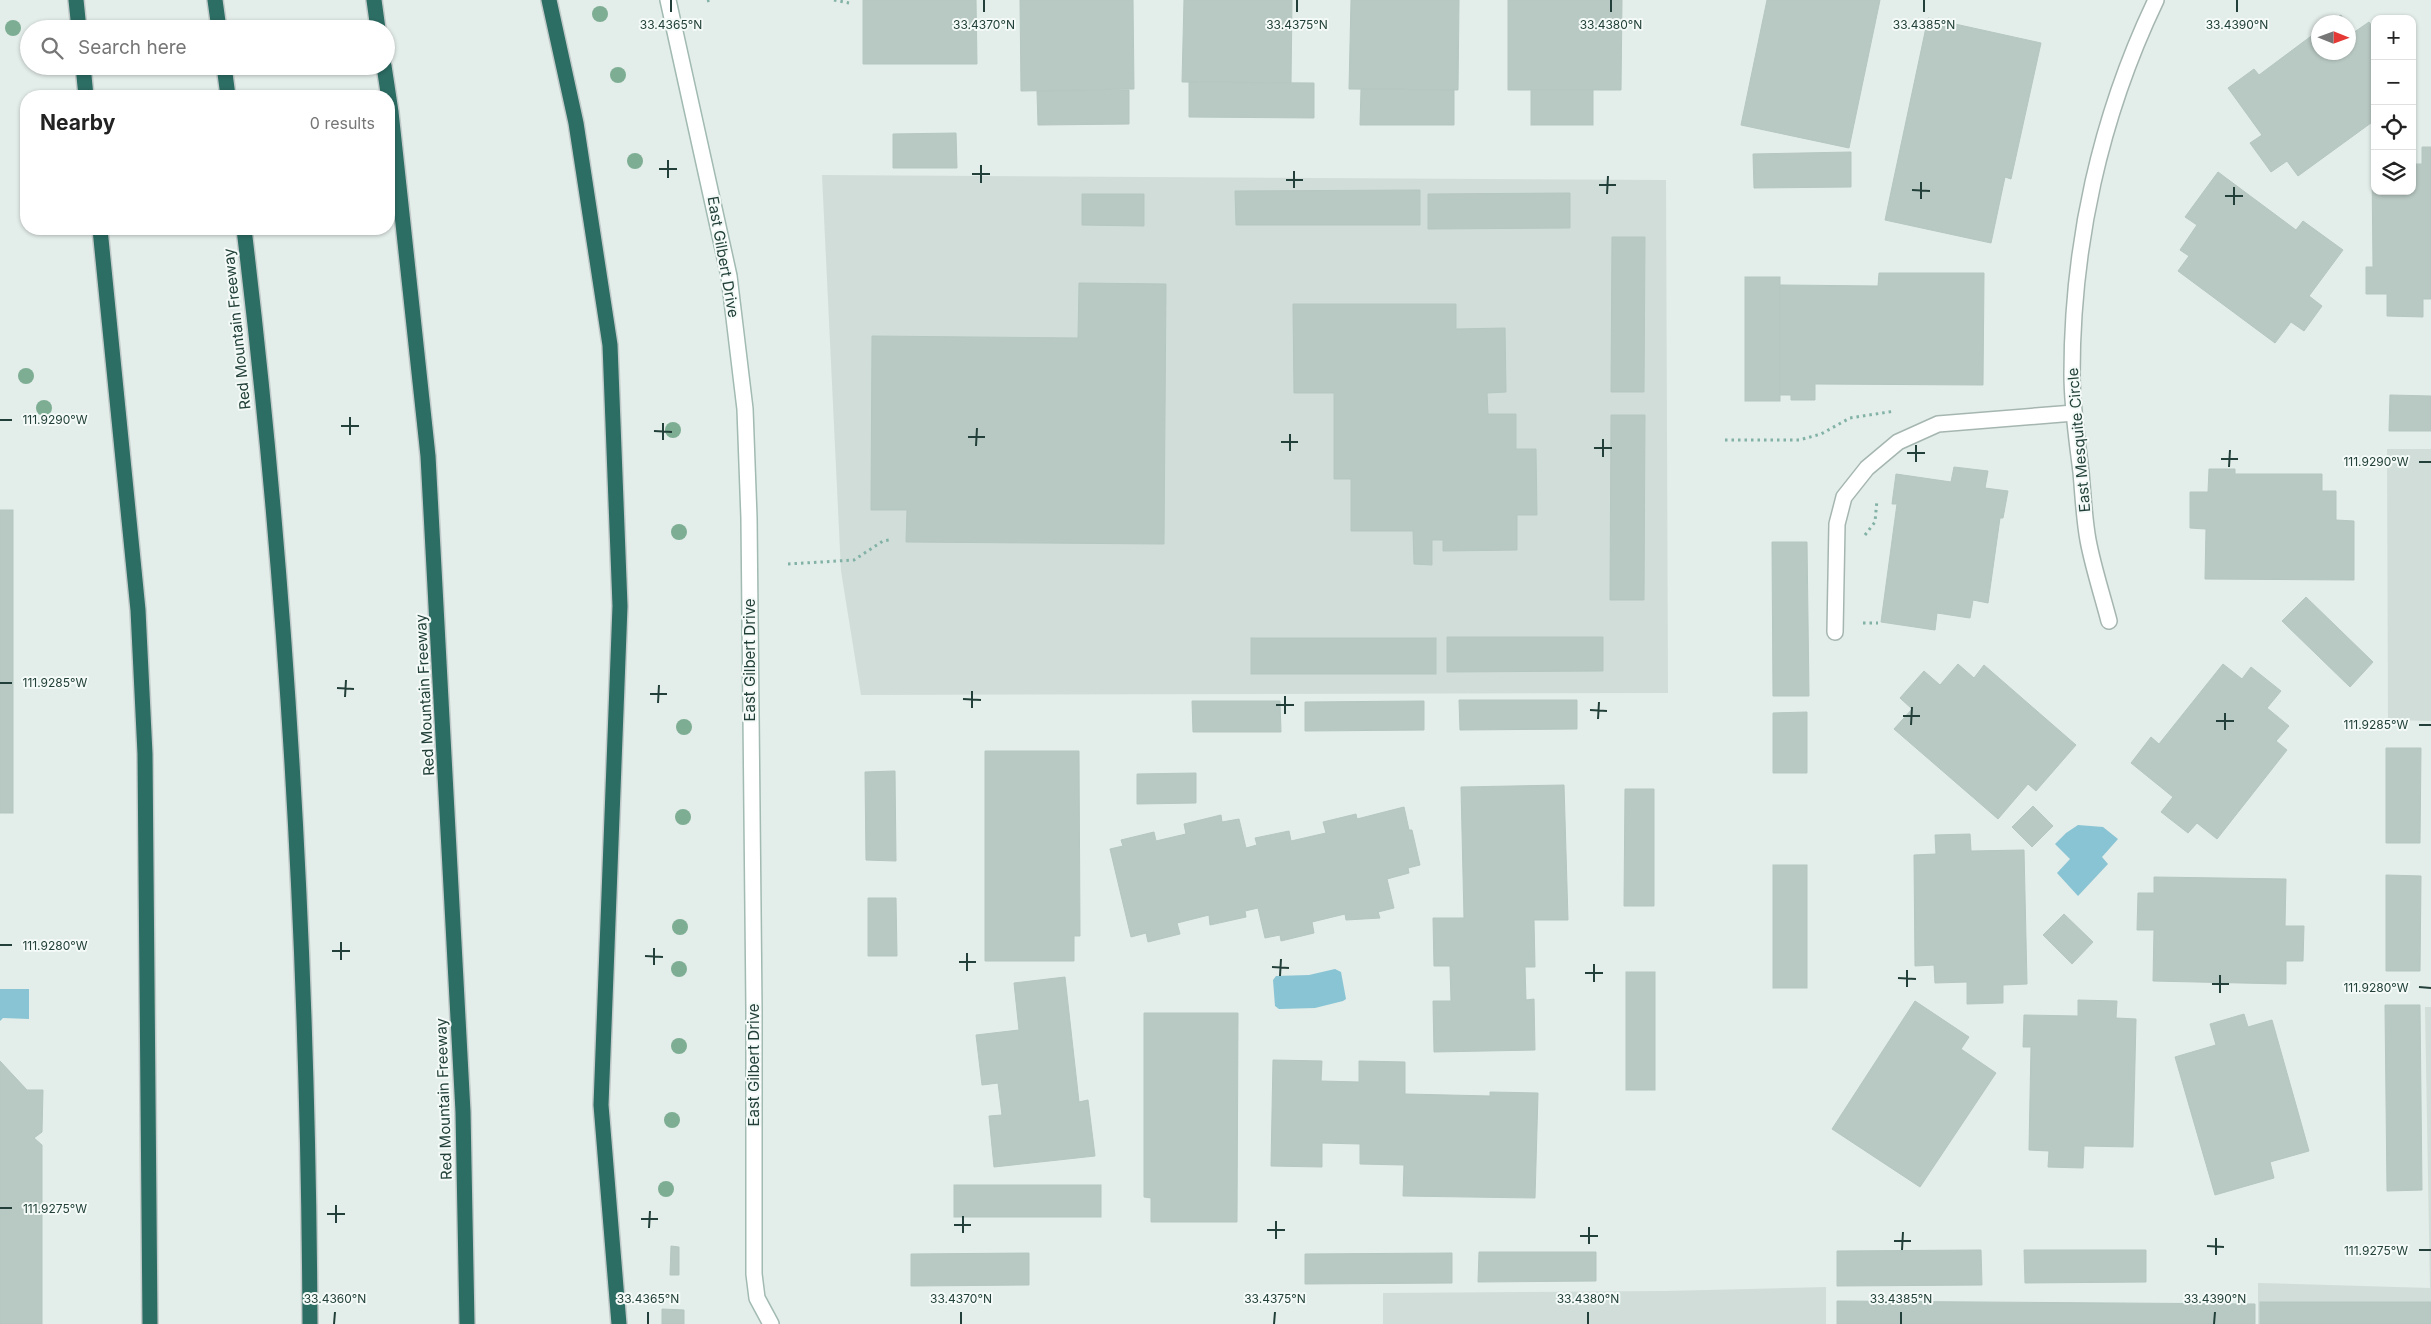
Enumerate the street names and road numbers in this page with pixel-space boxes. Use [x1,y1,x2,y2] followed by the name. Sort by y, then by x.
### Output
[703,195,744,319] street label: East Gilbert Drive
[219,247,254,411] street label: Red Mountain Freeway
[2063,367,2094,513] street label: East Mesquite Circle
[740,598,759,722] street label: East Gilbert Drive
[411,613,438,776] street label: Red Mountain Freeway
[744,1003,763,1127] street label: East Gilbert Drive
[431,1017,456,1180] street label: Red Mountain Freeway

